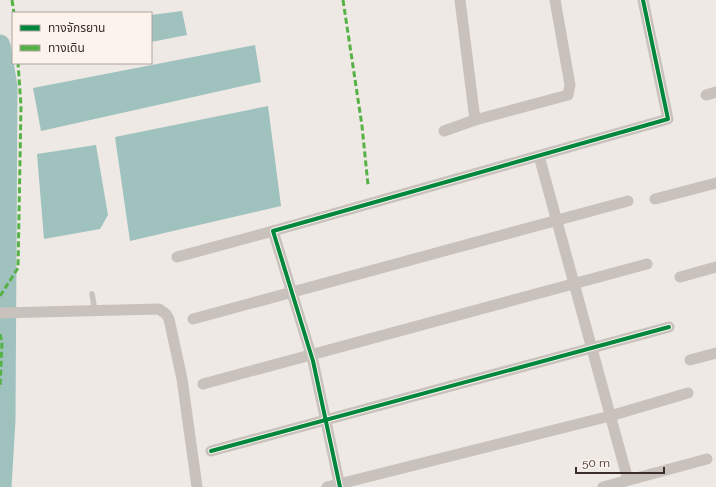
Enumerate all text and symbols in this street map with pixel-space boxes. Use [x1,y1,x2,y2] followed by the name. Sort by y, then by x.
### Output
[12,12,152,64] legend
[48,21,105,35] text: ทางจักรยาน
[48,41,85,55] text: ทางเดิน
[576,449,664,475] scale bar
[582,456,610,470] text: 50 m

